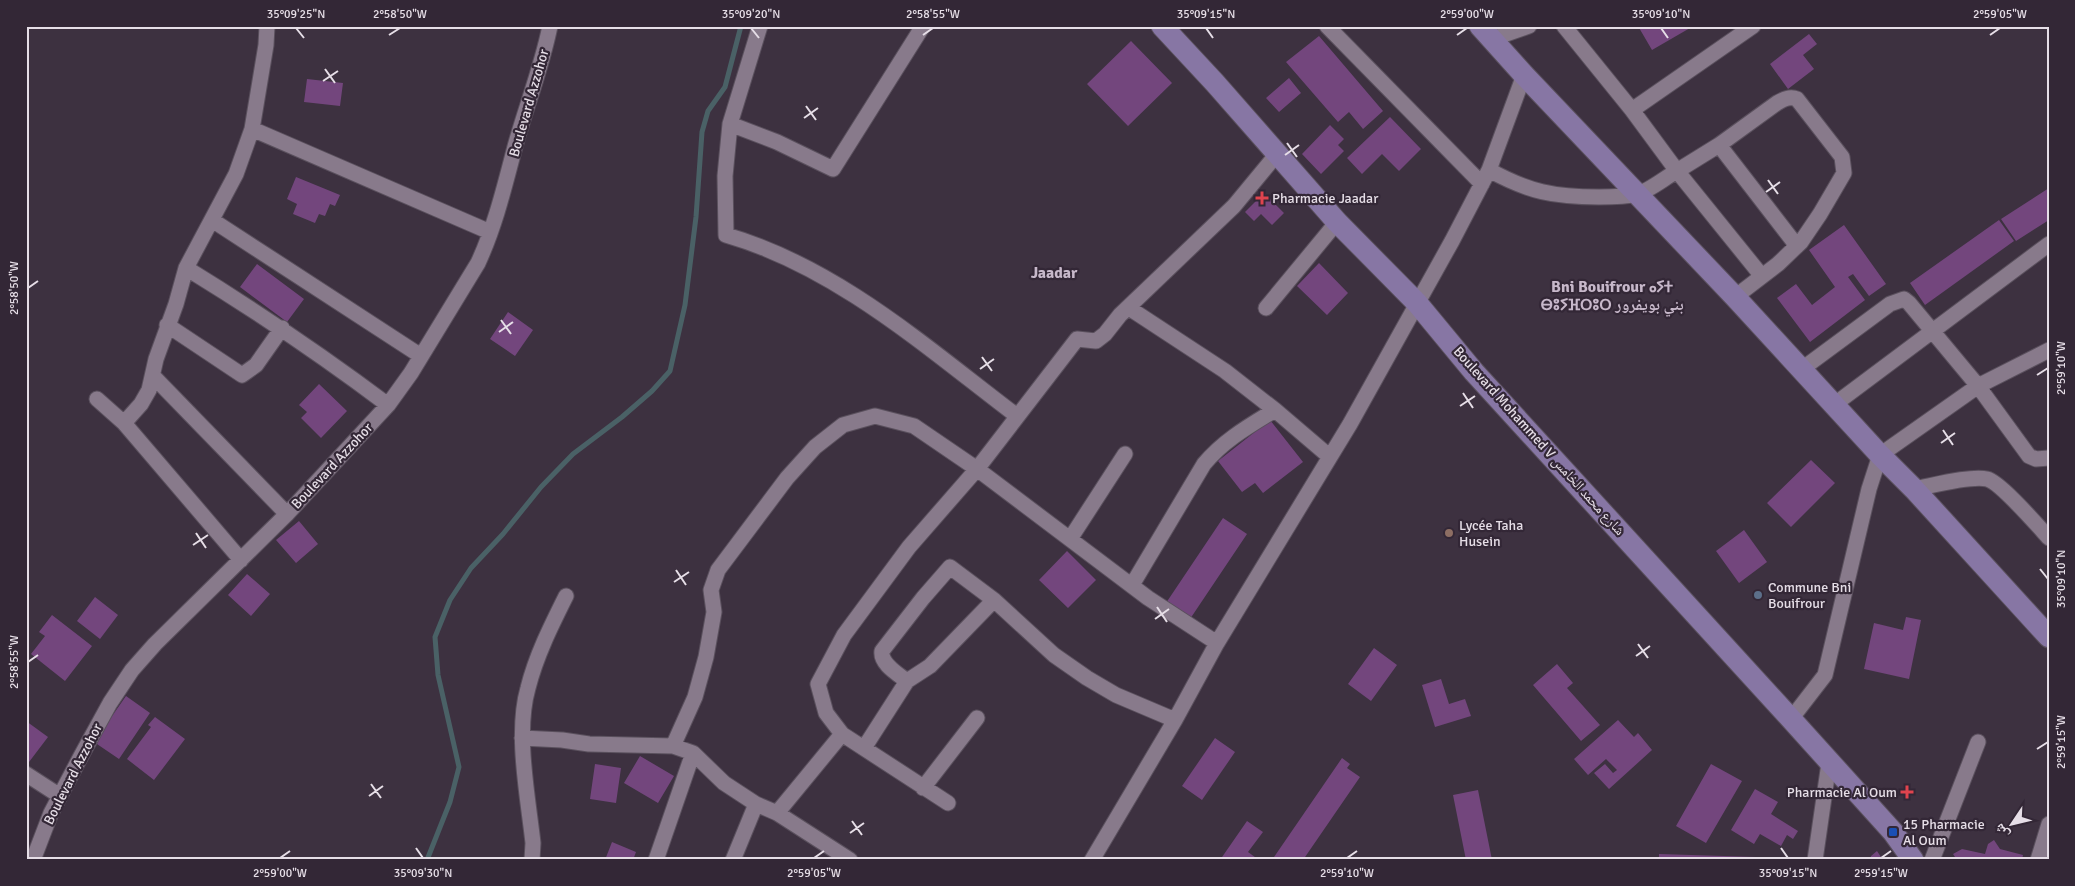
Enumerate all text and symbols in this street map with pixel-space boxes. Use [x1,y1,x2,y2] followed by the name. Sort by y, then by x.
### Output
[267,7,325,22] text: 35°09'25"N
[373,7,427,22] text: 2°58'50"W
[722,7,780,22] text: 35°09'20"N
[906,7,960,22] text: 2°58'55"W
[1177,7,1235,22] text: 35°09'15"N
[1440,7,1494,22] text: 2°59'00"W
[1632,7,1690,22] text: 35°09'10"N
[1973,7,2027,22] text: 2°59'05"W
[505,46,553,159] street label: Boulevard Azzohor
[1272,190,1379,207] place label: Pharmacie Jaadar
[1256,192,1268,204] marker: Pharmacie Jaadar
[7,261,22,315] text: 2°58'50"W
[1031,263,1078,283] district label: Jaadar
[1540,277,1684,317] district label: Bni Bouifrour ⴰⵢⵜ ⴱⵓⵢⴼⵔⵓⵔ بني بويفرور
[2054,341,2069,395] text: 2°59'10"W
[1449,343,1628,540] street label: Boulevard Mohammed V شارع محمد الخامس
[288,419,377,513] street label: Boulevard Azzohor
[1459,517,1523,550] place label: Lycée Taha Husein
[1443,527,1455,539] marker: Lycée Taha Husein
[2054,550,2069,608] text: 35°09'10"N
[1768,579,1851,612] place label: Commune Bni Bouifrour
[1752,589,1764,601] marker: Commune Bni Bouifrour
[7,635,22,689] text: 2°58'55"W
[2054,715,2069,769] text: 2°59'15"W
[40,720,106,827] street label: Boulevard Azzohor
[1787,784,1897,801] place label: Pharmacie Al Oum
[1901,786,1913,798] marker: Pharmacie Al Oum
[1988,798,2038,848] north arrow
[1903,816,1985,849] place label: 15 Pharmacie Al Oum
[1990,820,2013,842] text: ش
[1887,826,1899,838] marker: 15 Pharmacie Al Oum
[253,866,307,881] text: 2°59'00"W
[394,866,452,881] text: 35°09'30"N
[787,866,841,881] text: 2°59'05"W
[1320,866,1374,881] text: 2°59'10"W
[1759,866,1817,881] text: 35°09'15"N
[1854,866,1908,881] text: 2°59'15"W

